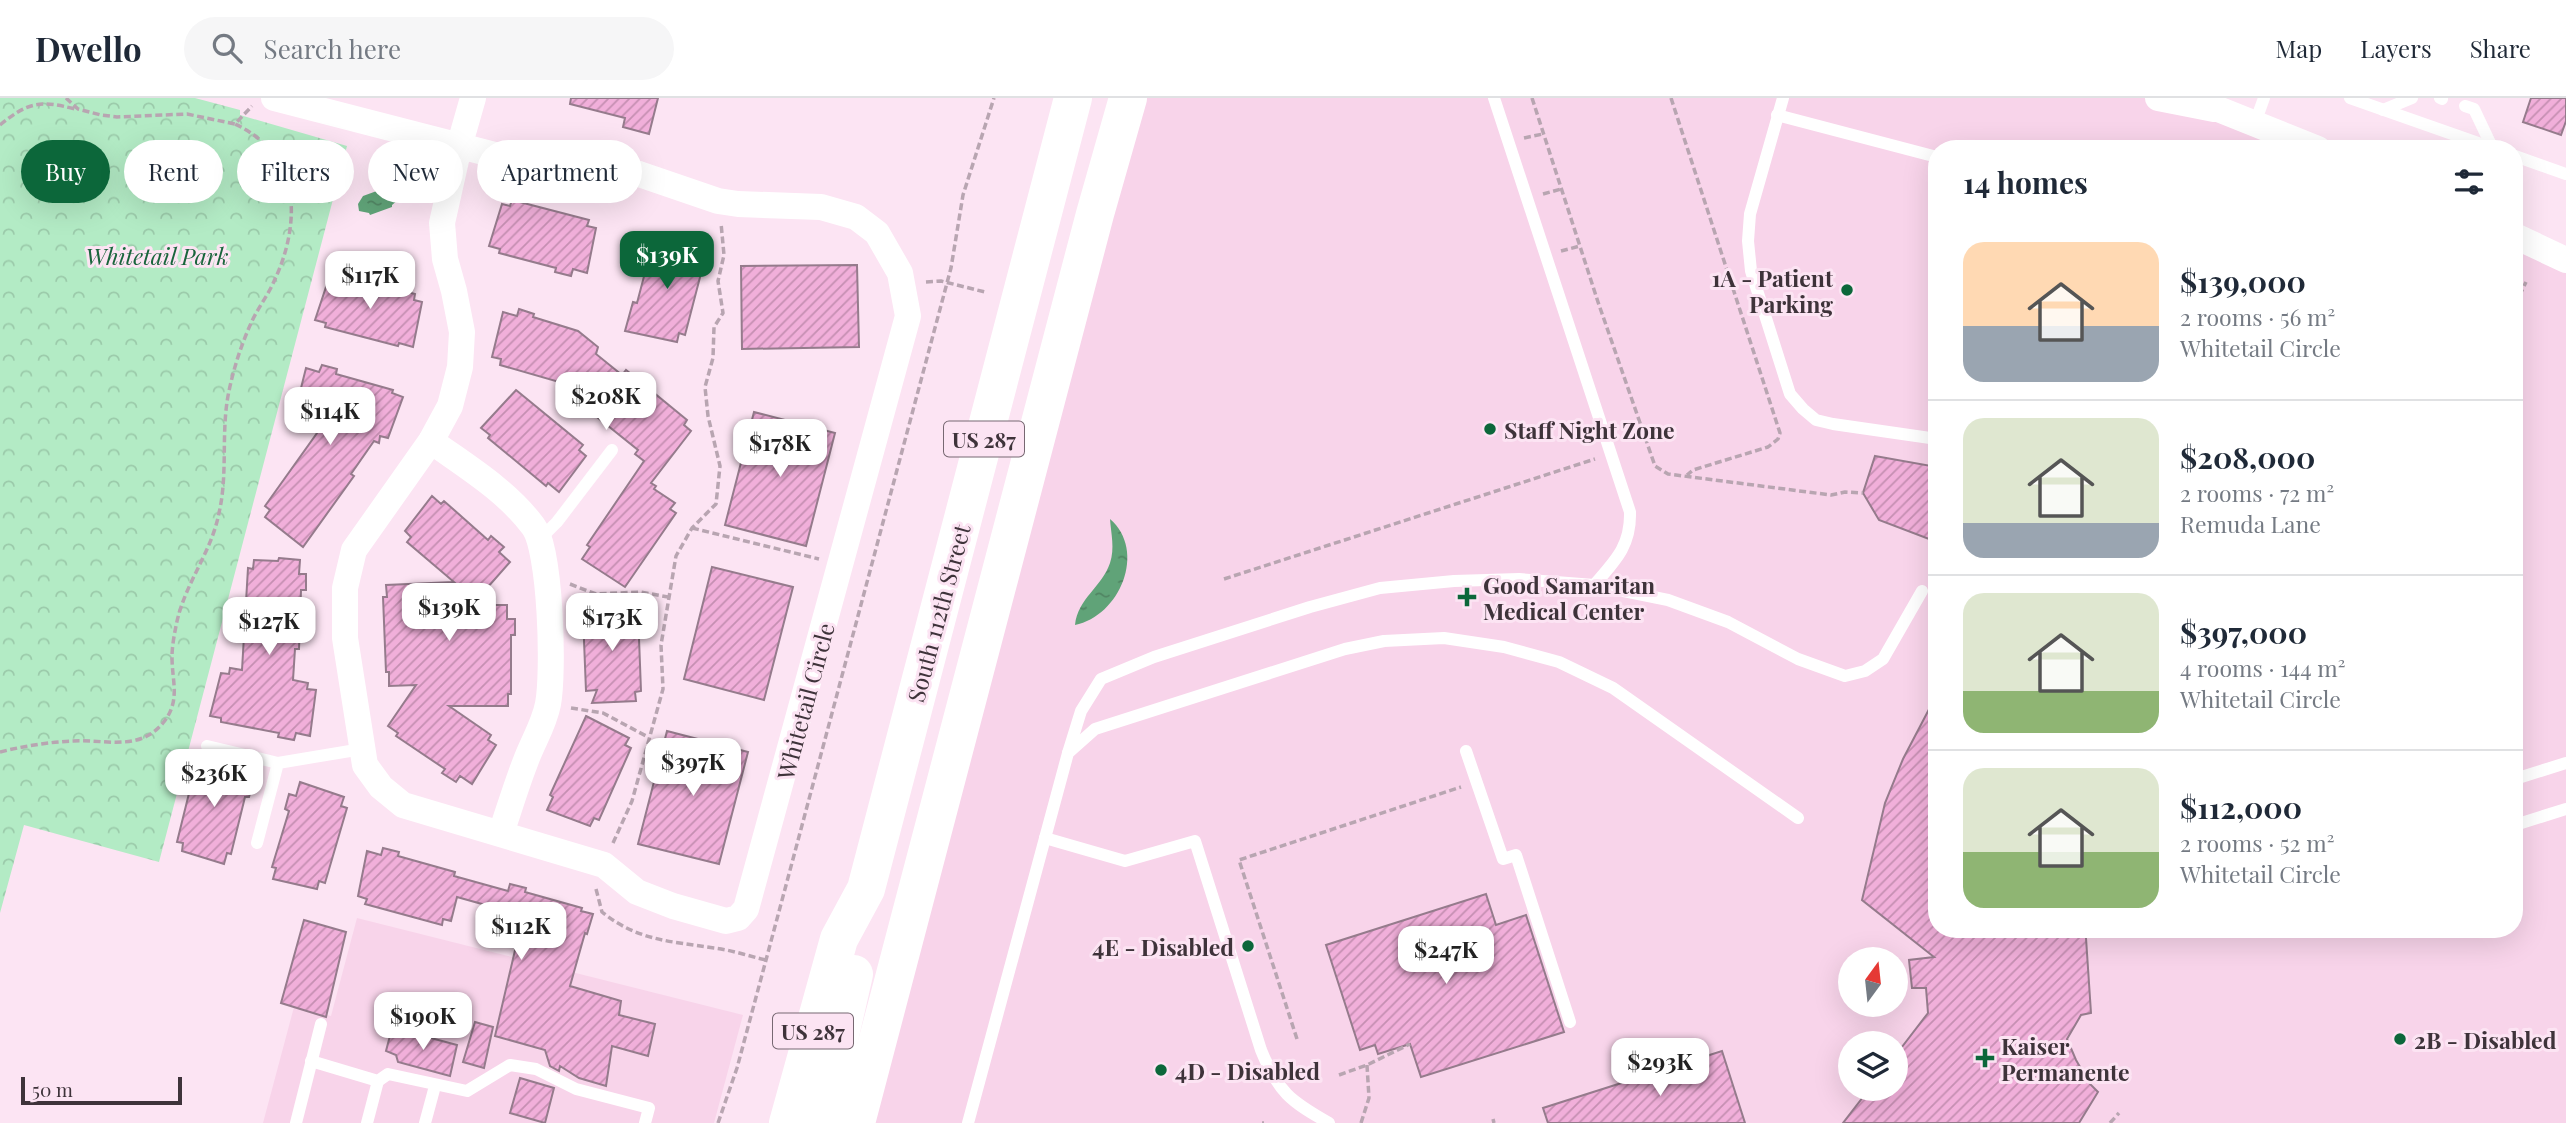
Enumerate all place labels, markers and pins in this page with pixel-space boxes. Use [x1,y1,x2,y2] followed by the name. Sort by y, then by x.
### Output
[618,232,716,291] pin: $139K
[321,252,419,311] pin: $117K
[1712,262,1834,319] place label: 1A - Patient Parking
[1839,282,1855,298] marker: 1A - Patient Parking
[557,372,655,432] pin: $208K
[281,388,379,447] pin: $114K
[1504,414,1675,445] place label: Staff Night Zone
[731,420,829,479] pin: $178K
[1482,421,1498,437] marker: Staff Night Zone
[1483,569,1655,626] place label: Good Samaritan Medical Center
[400,584,498,643] pin: $139K
[1457,587,1477,607] marker: Good Samaritan Medical Center
[563,594,661,653] pin: $173K
[220,598,318,657] pin: $127K
[644,738,742,798] pin: $397K
[165,750,263,809] pin: $236K
[472,902,570,962] pin: $112K
[1397,926,1495,986] pin: $247K
[1092,931,1234,962] place label: 4E - Disabled
[1240,938,1256,954] marker: 4E - Disabled
[374,992,472,1052] pin: $190K
[2414,1024,2557,1055] place label: 2B - Disabled
[2001,1030,2130,1087] place label: Kaiser Permanente
[2392,1031,2408,1047] marker: 2B - Disabled
[1611,1038,1709,1098] pin: $293K
[1975,1048,1995,1068] marker: Kaiser Permanente
[1175,1055,1320,1086] place label: 4D - Disabled
[1153,1062,1169,1078] marker: 4D - Disabled

